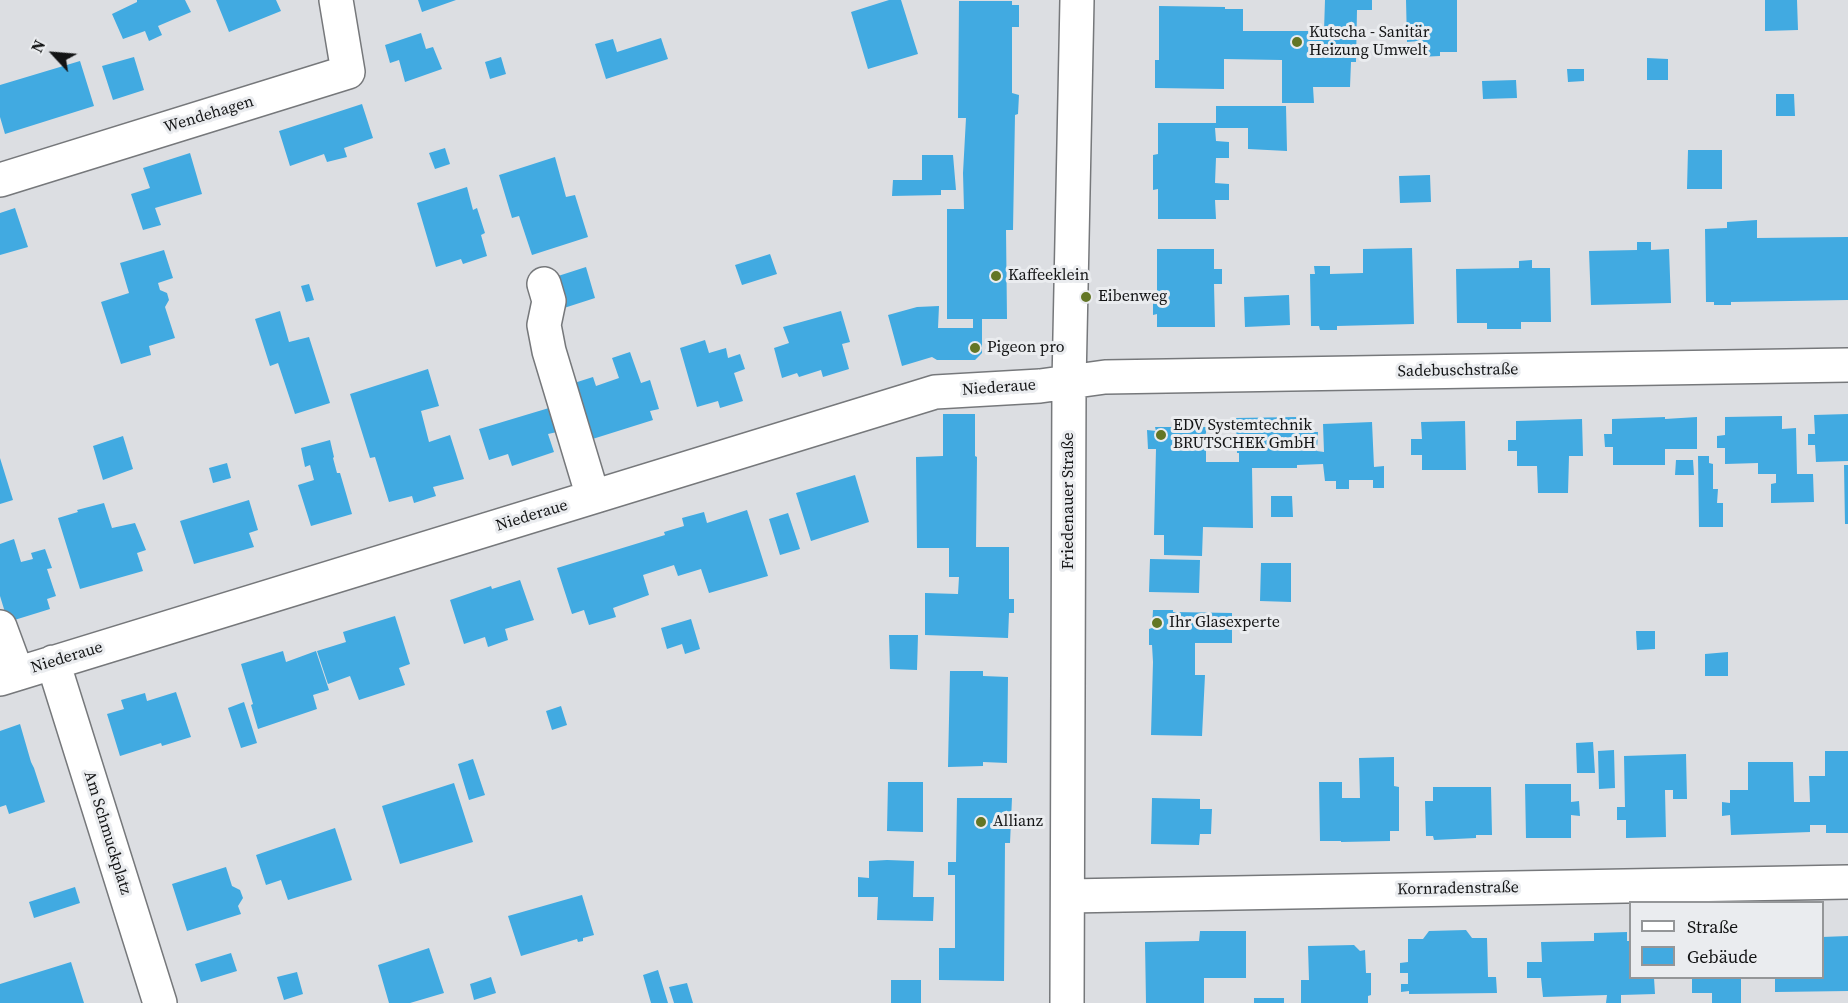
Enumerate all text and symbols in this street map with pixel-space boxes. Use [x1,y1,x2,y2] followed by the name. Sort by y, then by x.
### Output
[1309,23,1429,61] place label: Kutscha - Sanitär Heizung Umwelt
[24,24,84,84] north arrow
[1290,35,1304,49] marker: Kutscha - Sanitär Heizung Umwelt
[25,36,50,56] text: N
[162,92,256,138] street label: Wendehagen
[1008,266,1089,286] place label: Kaffeeklein
[989,269,1003,283] marker: Kaffeeklein
[1098,287,1167,307] place label: Eibenweg
[1079,290,1093,304] marker: Eibenweg
[987,338,1065,358] place label: Pigeon pro
[968,341,982,355] marker: Pigeon pro
[1398,360,1518,382] street label: Sadebuschstraße
[961,376,1037,400] street label: Niederaue
[1173,416,1316,454] place label: EDV Systemtechnik BRUTSCHEK GmbH
[1154,428,1168,442] marker: EDV Systemtechnik BRUTSCHEK GmbH
[1059,432,1079,570] street label: Friedenauer Straße
[494,496,570,536] street label: Niederaue
[1169,613,1280,633] place label: Ihr Glasexperte
[1150,616,1164,630] marker: Ihr Glasexperte
[29,638,105,678] street label: Niederaue
[79,769,135,897] street label: Am Schmuckplatz
[993,812,1043,832] place label: Allianz
[974,815,988,829] marker: Allianz
[1397,878,1519,900] street label: Kornradenstraße
[1629,901,1824,979] legend
[1687,914,1738,939] text: Straße
[1687,944,1758,969] text: Gebäude

